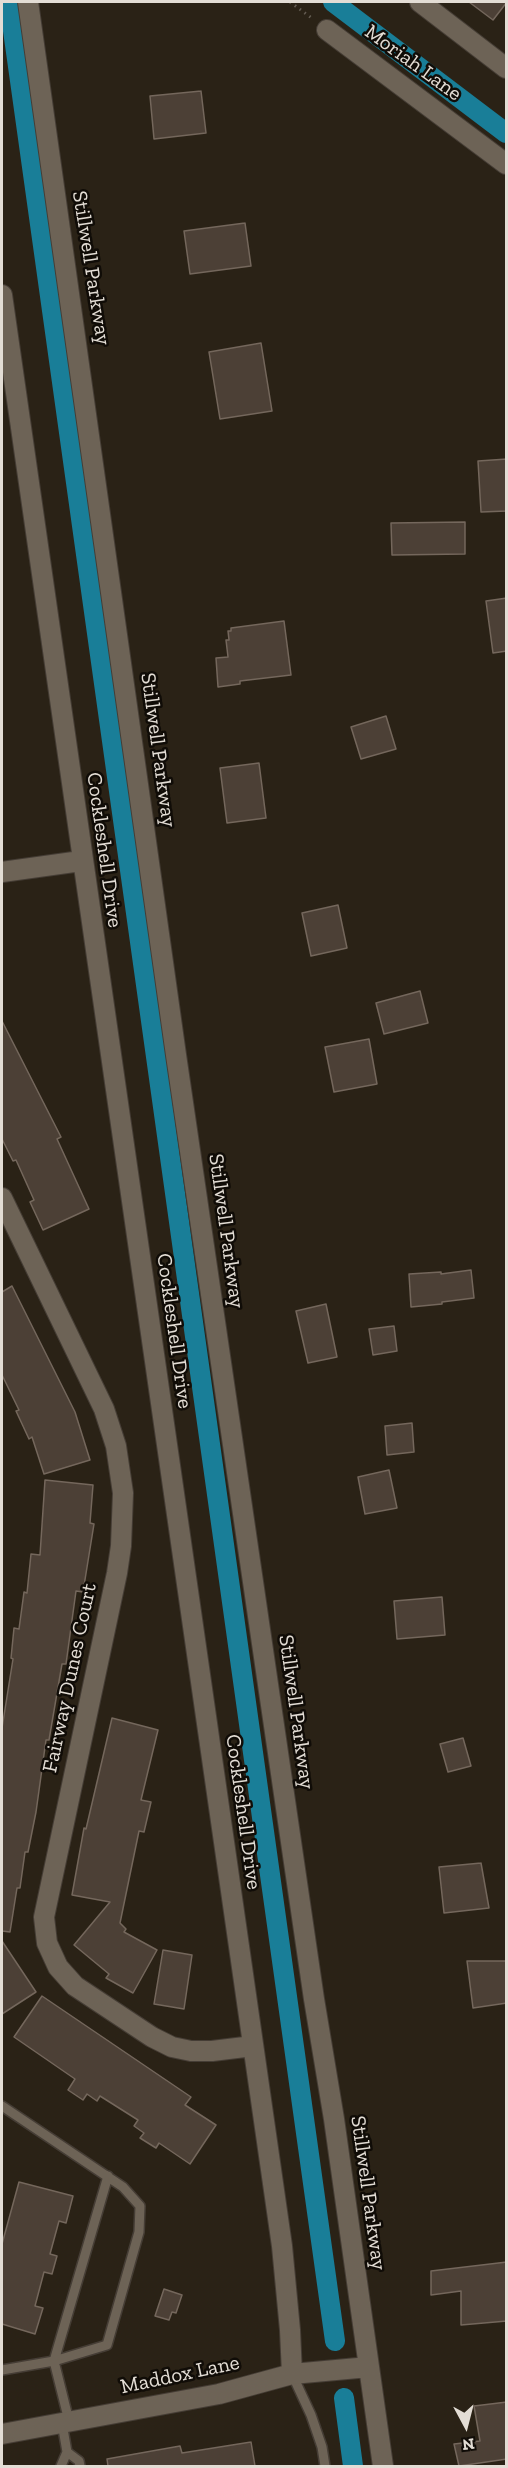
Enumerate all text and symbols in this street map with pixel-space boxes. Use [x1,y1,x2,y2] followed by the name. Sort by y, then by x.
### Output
[360,19,466,107] street label: Moriah Lane
[66,189,116,347] street label: Stillwell Parkway
[135,671,181,829] street label: Stillwell Parkway
[81,771,127,929] street label: Cockleshell Drive
[203,1152,249,1310] street label: Stillwell Parkway
[151,1252,197,1410] street label: Cockleshell Drive
[38,1581,102,1775] street label: Fairway Dunes Court
[273,1633,319,1791] street label: Stillwell Parkway
[220,1733,266,1891] street label: Cockleshell Drive
[345,2114,391,2272] street label: Stillwell Parkway
[118,2350,242,2400] street label: Maddox Lane
[436,2396,496,2456] north arrow
[461,2434,475,2455] text: N

